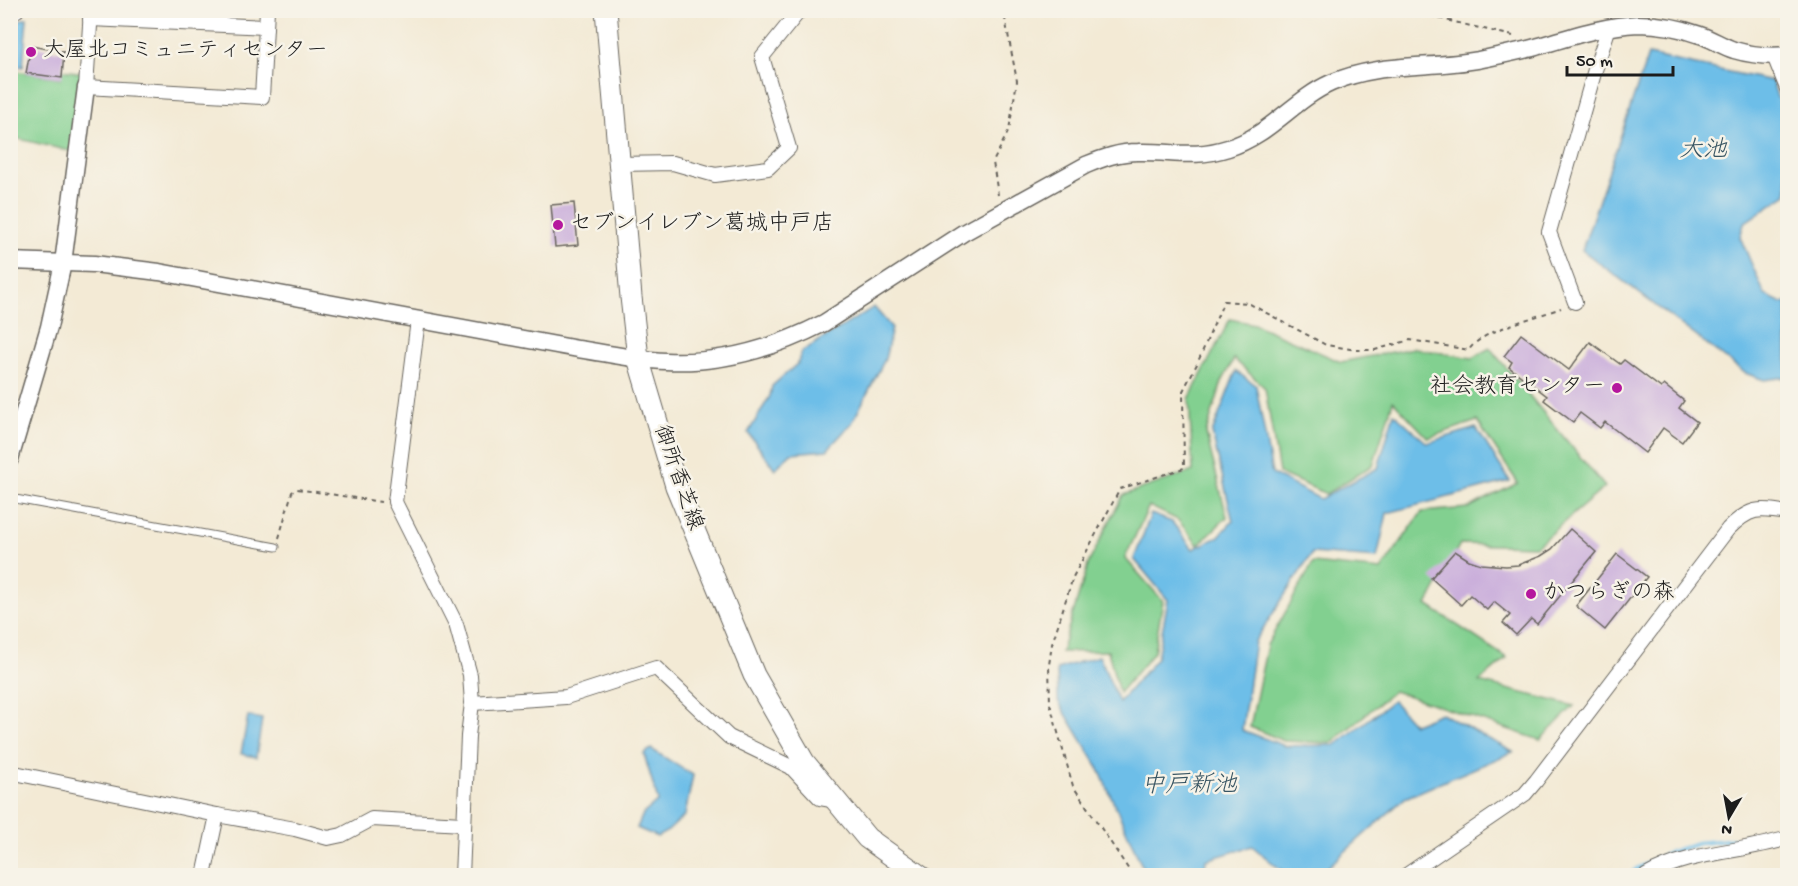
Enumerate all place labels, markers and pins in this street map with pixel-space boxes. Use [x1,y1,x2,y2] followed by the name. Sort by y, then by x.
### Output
[43,38,328,65] place label: 大屋北コミュニティセンター
[24,45,38,59] marker: 大屋北コミュニティセンター
[570,210,834,238] place label: セブンイレブン葛城中戸店
[551,218,565,232] marker: セブンイレブン葛城中戸店
[1430,374,1605,401] place label: 社会教育センター
[1610,381,1624,395] marker: 社会教育センター
[1543,580,1675,607] place label: かつらぎの森
[1524,587,1538,601] marker: かつらぎの森

